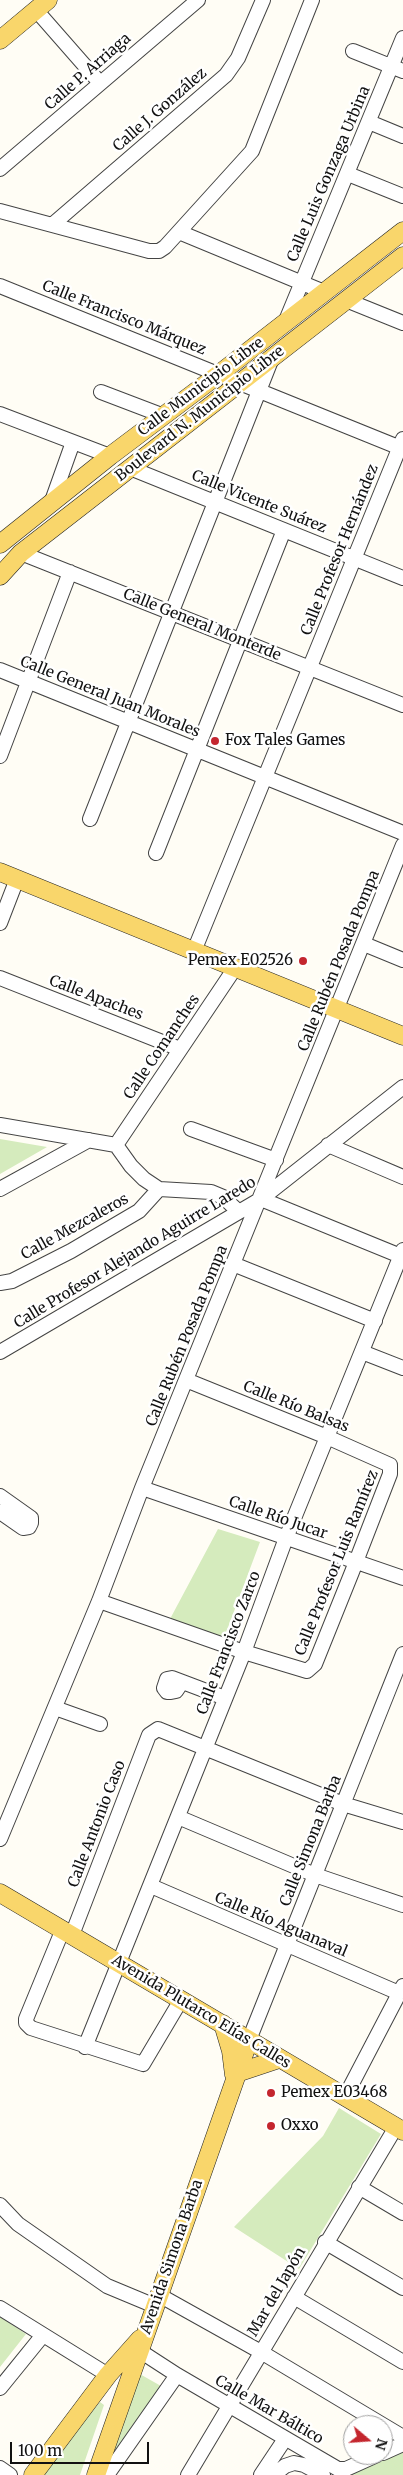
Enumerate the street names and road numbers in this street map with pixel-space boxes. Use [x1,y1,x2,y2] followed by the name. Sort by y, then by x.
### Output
[41,30,135,114] street label: Calle P. Arriaga
[110,64,210,156] street label: Calle J. González
[284,83,374,265] street label: Calle Luis Gonzaga Urbina
[40,277,208,359] street label: Calle Francisco Márquez
[135,334,267,440] street label: Calle Municipio Libre
[112,343,288,485] street label: Boulevard N. Municipio Libre
[297,462,383,638] street label: Calle Profesor Hernández
[189,467,329,537] street label: Calle Vicente Suárez
[121,585,283,665] street label: Calle General Monterde
[17,653,203,741] street label: Calle General Juan Morales
[294,868,384,1054] street label: Calle Rubén Posada Pompa
[47,972,145,1024] street label: Calle Apaches
[120,991,204,1103] street label: Calle Comanches
[11,1173,259,1333] street label: Calle Profesor Alejando Aguirre Laredo
[18,1190,132,1264] street label: Calle Mezcaleros
[142,1243,232,1429] street label: Calle Rubén Posada Pompa
[240,1378,352,1436] street label: Calle Río Balsas
[292,1468,382,1658] street label: Calle Profesor Luis Ramírez
[226,1493,330,1543] street label: Calle Río Jucar
[193,1569,265,1717] street label: Calle Francisco Zarco
[65,1758,129,1890] street label: Calle Antonio Caso
[277,1773,345,1909] street label: Calle Simona Barba
[212,1889,350,1961] street label: Calle Río Aguanaval
[108,1951,294,2073] street label: Avenida Plutarco Elías Calles
[137,2177,207,2337] street label: Avenida Simona Barba
[244,2244,310,2340] street label: Mar del Japón
[212,2372,326,2448] street label: Calle Mar Báltico

